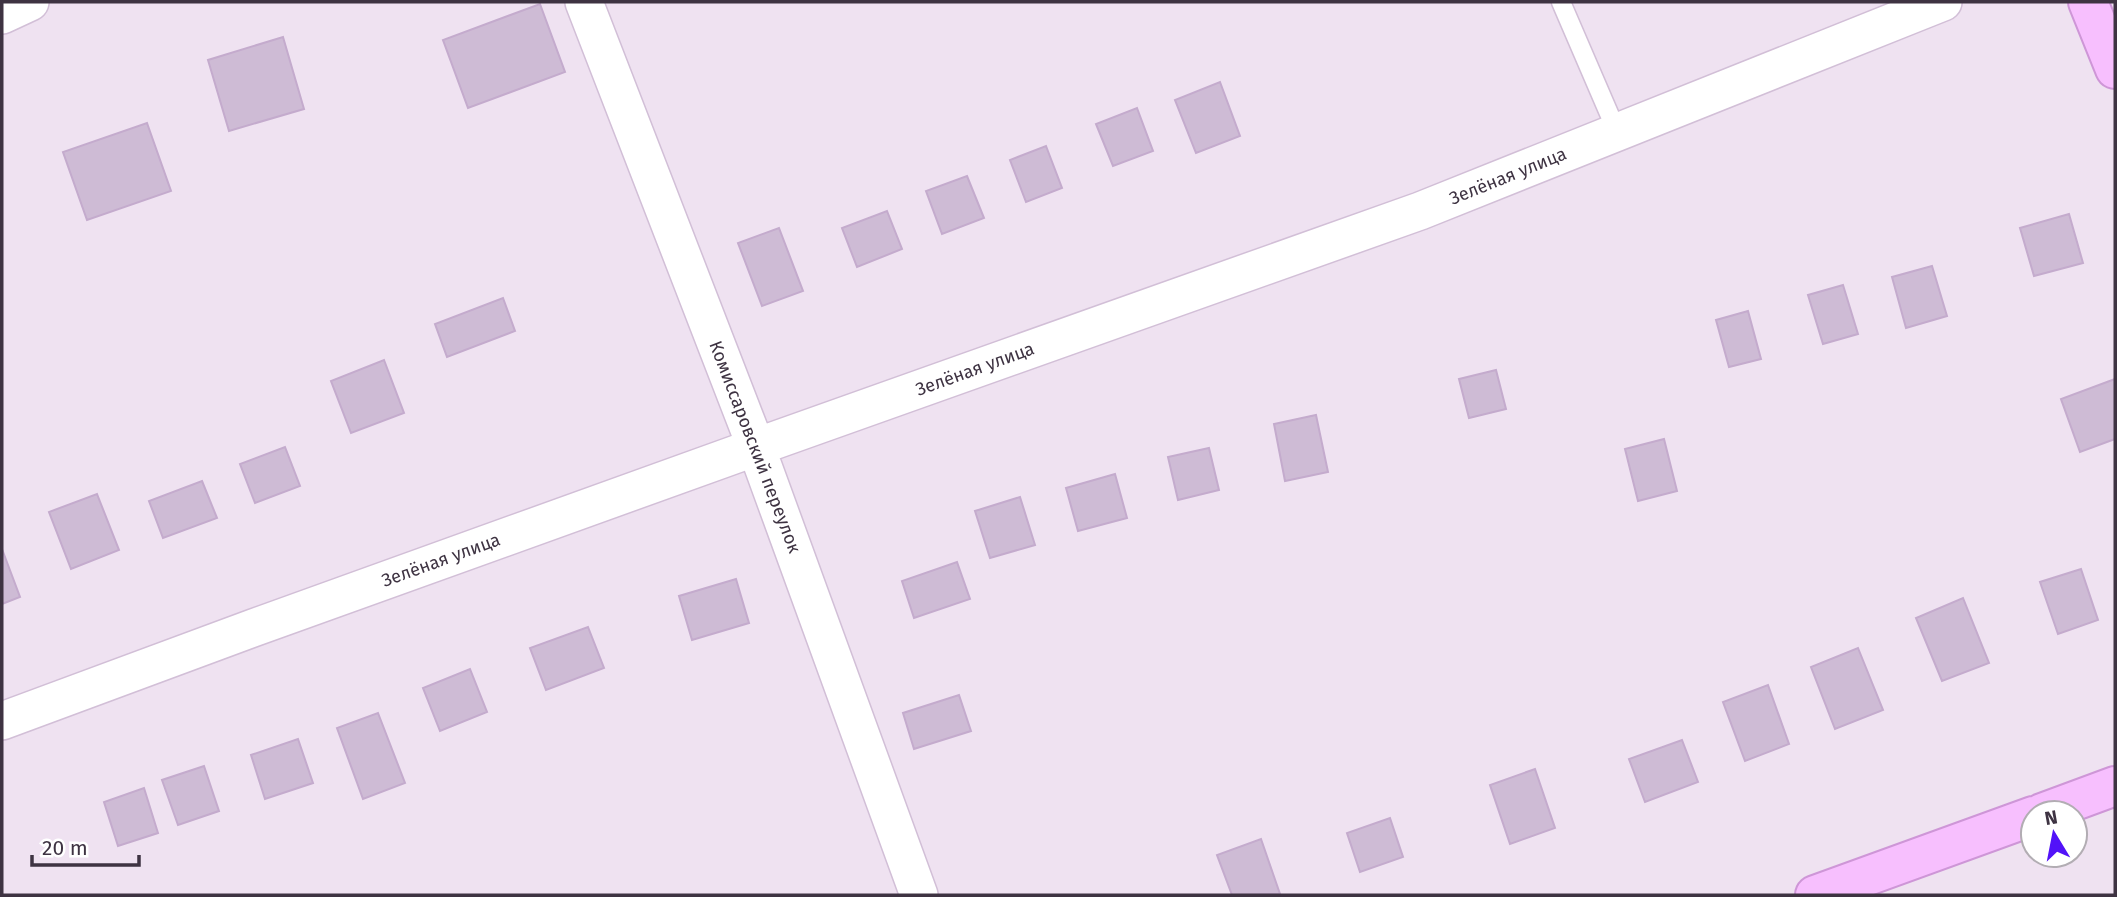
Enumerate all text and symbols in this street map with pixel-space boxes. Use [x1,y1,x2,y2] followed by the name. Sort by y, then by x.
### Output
[1446,142,1570,210] street label: Зелёная улица
[913,337,1037,401] street label: Зелёная улица
[704,338,806,557] street label: Комиссаровский переулок
[379,528,503,592] street label: Зелёная улица
[2019,799,2089,869] north arrow
[2043,805,2059,830] text: N
[32,824,138,868] scale bar
[42,835,88,861] text: 20 m

